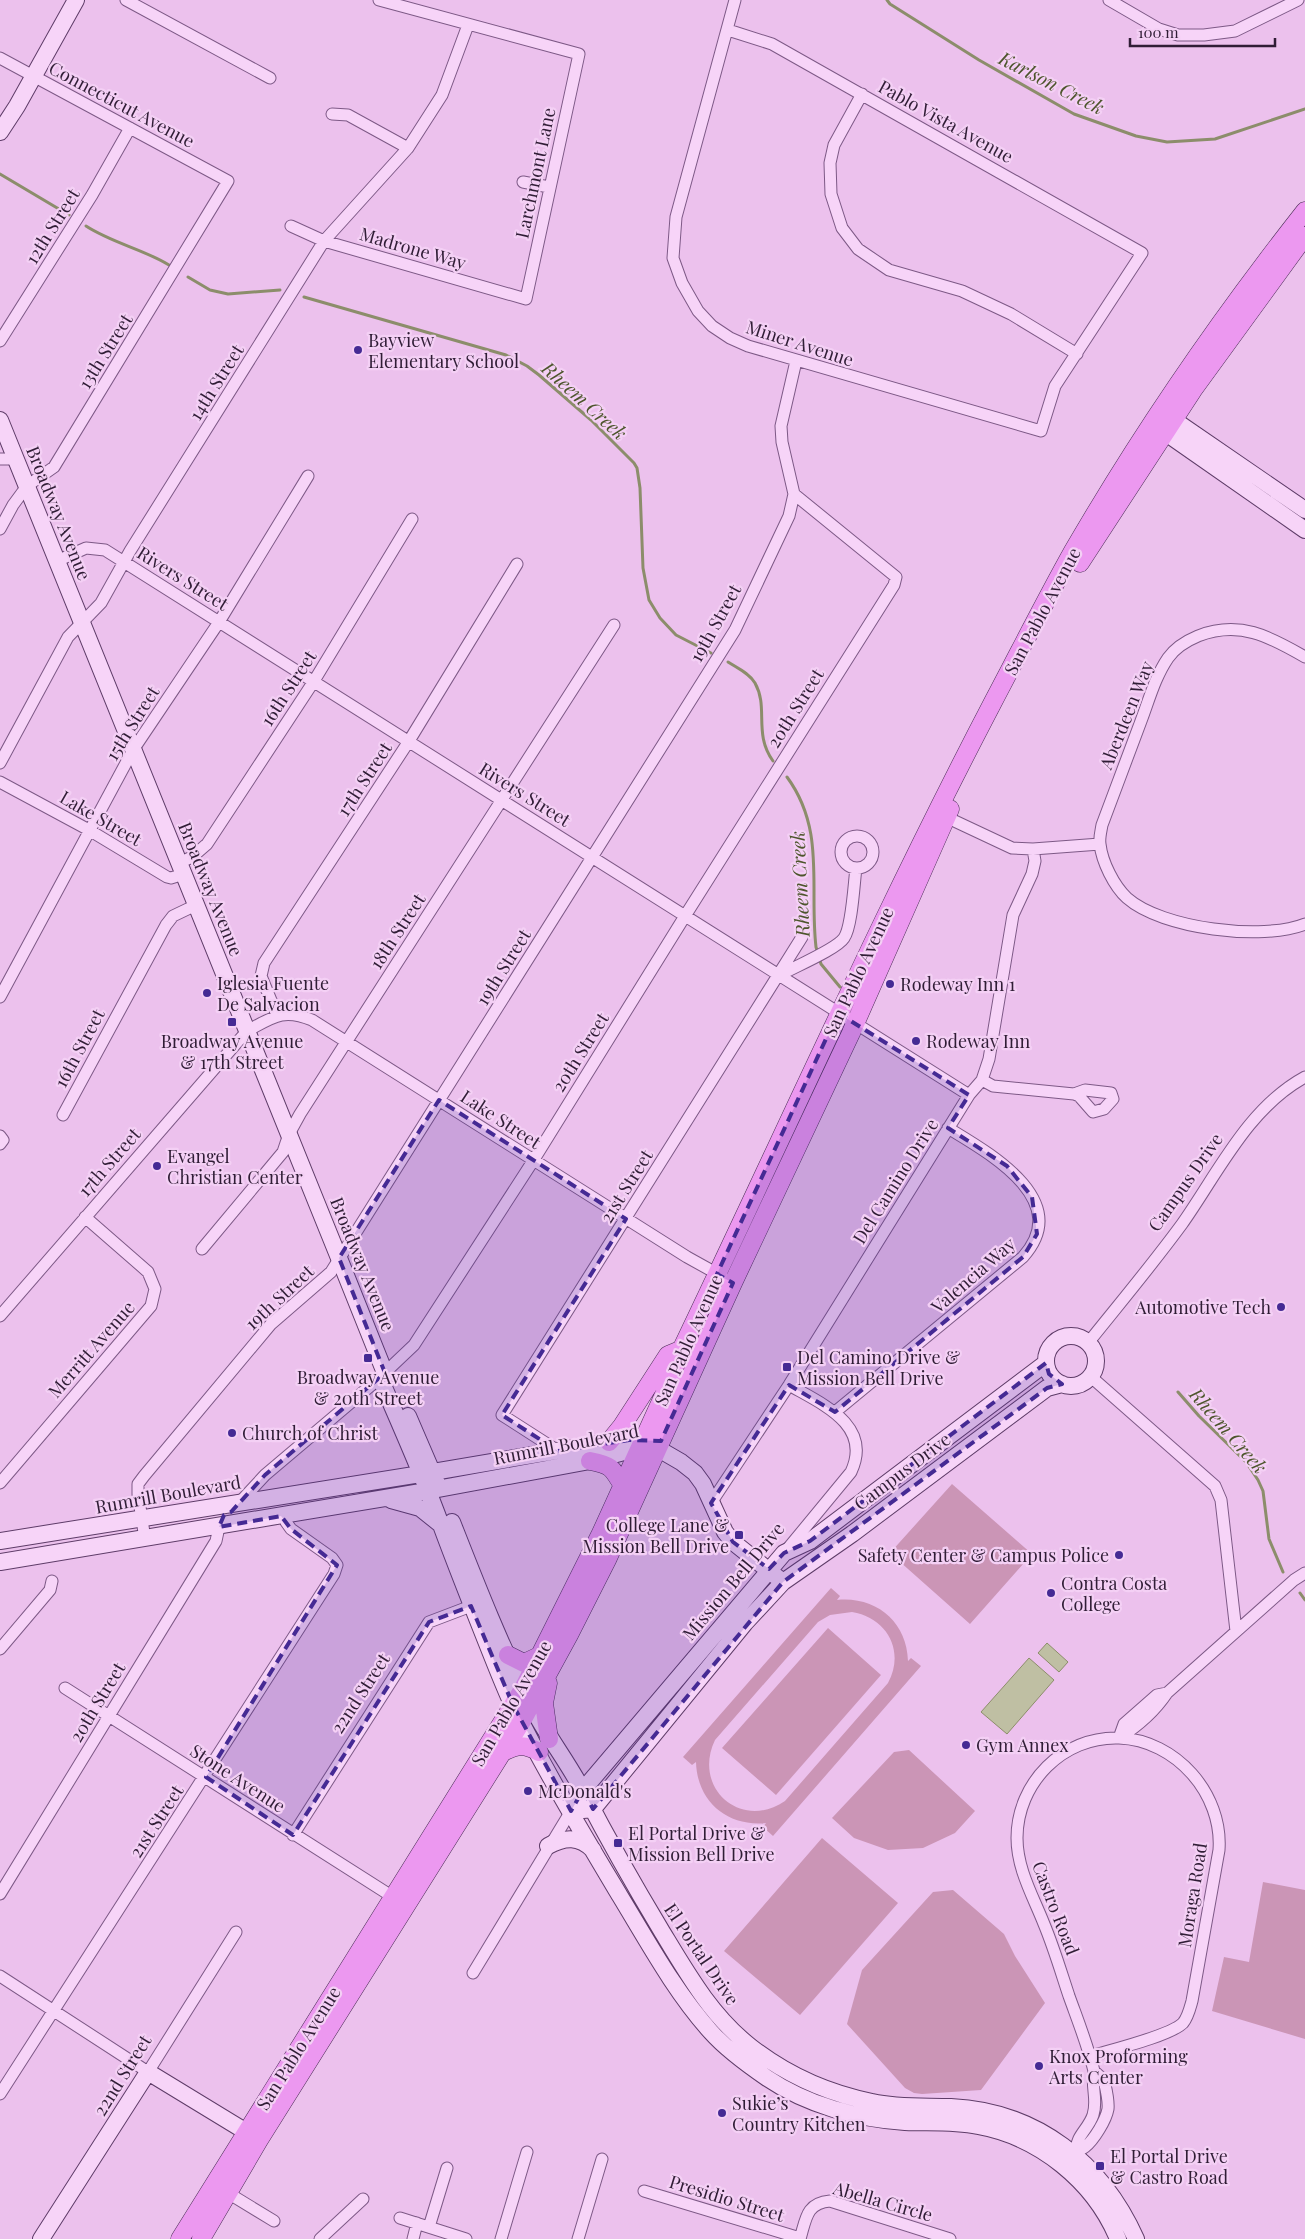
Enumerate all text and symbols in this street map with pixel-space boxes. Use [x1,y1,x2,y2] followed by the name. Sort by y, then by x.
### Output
[1130,15,1275,47] scale bar
[1138,22,1179,42] text: 100 m
[994,44,1109,120] water label: Karlson Creek
[45,55,199,153] street label: Connecticut Avenue
[874,74,1018,168] street label: Pablo Vista Avenue
[509,105,561,241] street label: Larchmont Lane
[19,183,85,268] street label: 12th Street
[357,221,469,275] street label: Madrone Way
[73,308,138,393] street label: 13th Street
[743,314,857,372] street label: Miner Avenue
[368,328,519,373] place label: Bayview Elementary School
[183,339,249,425] street label: 14th Street
[352,344,364,356] marker: Bayview Elementary School
[536,354,633,445] water label: Rheem Creek
[21,442,97,584] street label: Broadway Avenue
[133,540,234,616] street label: Rivers Street
[998,543,1086,679] street label: San Pablo Avenue
[684,579,747,666] street label: 19th Street
[255,645,322,730] street label: 16th Street
[1093,657,1159,774] street label: Aberdeen Way
[761,663,829,752] street label: 20th Street
[100,681,165,765] street label: 15th Street
[331,737,397,821] street label: 17th Street
[475,756,576,832] street label: Rivers Street
[56,785,147,851] street label: Lake Street
[173,818,249,960] street label: Broadway Avenue
[783,830,815,939] water label: Rheem Creek
[364,888,431,974] street label: 18th Street
[817,903,899,1041] street label: San Pablo Avenue
[470,924,536,1010] street label: 19th Street
[217,971,329,1016] place label: Iglesia Fuente De Salvacion
[900,972,1016,996] place label: Rodeway Inn 1
[884,978,896,990] marker: Rodeway Inn 1
[201,987,213,999] marker: Iglesia Fuente De Salvacion
[48,1004,110,1091] street label: 16th Street
[546,1007,614,1096] street label: 20th Street
[226,1016,238,1028] marker: Broadway Avenue & 17th Street
[161,1029,303,1074] place label: Broadway Avenue & 17th Street
[926,1029,1031,1053] place label: Rodeway Inn
[910,1035,922,1047] marker: Rodeway Inn
[456,1084,546,1154] street label: Lake Street
[847,1114,943,1248] street label: Del Camino Drive
[72,1122,146,1201] street label: 17th Street
[1142,1128,1228,1236] street label: Campus Drive
[167,1144,303,1189] place label: Evangel Christian Center
[594,1144,658,1227] street label: 21st Street
[151,1160,163,1172] marker: Evangel Christian Center
[325,1193,401,1335] street label: Broadway Avenue
[925,1232,1020,1319] street label: Valencia Way
[240,1259,319,1335] street label: 19th Street
[648,1271,728,1409] street label: San Pablo Avenue
[1134,1295,1271,1319] place label: Automotive Tech
[42,1296,140,1402] street label: Merritt Avenue
[1275,1301,1287,1313] marker: Automotive Tech
[797,1345,960,1390] place label: Del Camino Drive & Mission Bell Drive
[362,1352,374,1364] marker: Broadway Avenue & 20th Street
[781,1361,793,1373] marker: Del Camino Drive & Mission Bell Drive
[297,1365,439,1410] place label: Broadway Avenue & 20th Street
[1184,1381,1274,1479] water label: Rheem Creek
[491,1418,641,1470] street label: Rumrill Boulevard
[242,1421,379,1445] place label: Church of Christ
[226,1427,238,1439] marker: Church of Christ
[849,1427,955,1515] street label: Campus Drive
[93,1469,243,1519] street label: Rumrill Boulevard
[582,1513,729,1558] place label: College Lane & Mission Bell Drive
[677,1517,789,1645] street label: Mission Bell Drive
[733,1529,745,1541] marker: College Lane & Mission Bell Drive
[858,1543,1109,1567] place label: Safety Center & Campus Police
[1113,1549,1125,1561] marker: Safety Center & Campus Police
[1061,1571,1167,1616] place label: Contra Costa College
[1045,1587,1057,1599] marker: Contra Costa College
[465,1636,557,1770] street label: San Pablo Avenue
[325,1648,395,1738] street label: 22nd Street
[64,1657,131,1746] street label: 20th Street
[976,1733,1069,1757] place label: Gym Annex
[186,1738,290,1818] street label: Stone Avenue
[960,1739,972,1751] marker: Gym Annex
[124,1779,189,1862] street label: 21st Street
[538,1779,632,1803] place label: McDonald's
[522,1785,534,1797] marker: McDonald's
[628,1821,775,1866] place label: El Portal Drive & Mission Bell Drive
[612,1837,624,1849] marker: El Portal Drive & Mission Bell Drive
[1172,1840,1212,1949] street label: Moraga Road
[1027,1858,1085,1959] street label: Castro Road
[659,1898,745,2010] street label: El Portal Drive
[250,1982,346,2114] street label: San Pablo Avenue
[88,2029,157,2120] street label: 22nd Street
[1048,2044,1188,2089] place label: Knox Proforming Arts Center
[1033,2060,1045,2072] marker: Knox Proforming Arts Center
[732,2091,866,2136] place label: Sukie’s Country Kitchen
[716,2107,728,2119] marker: Sukie’s Country Kitchen
[1110,2144,1229,2189] place label: El Portal Drive & Castro Road
[1094,2160,1106,2172] marker: El Portal Drive & Castro Road
[667,2169,788,2227] street label: Presidio Street
[830,2175,935,2227] street label: Abella Circle

